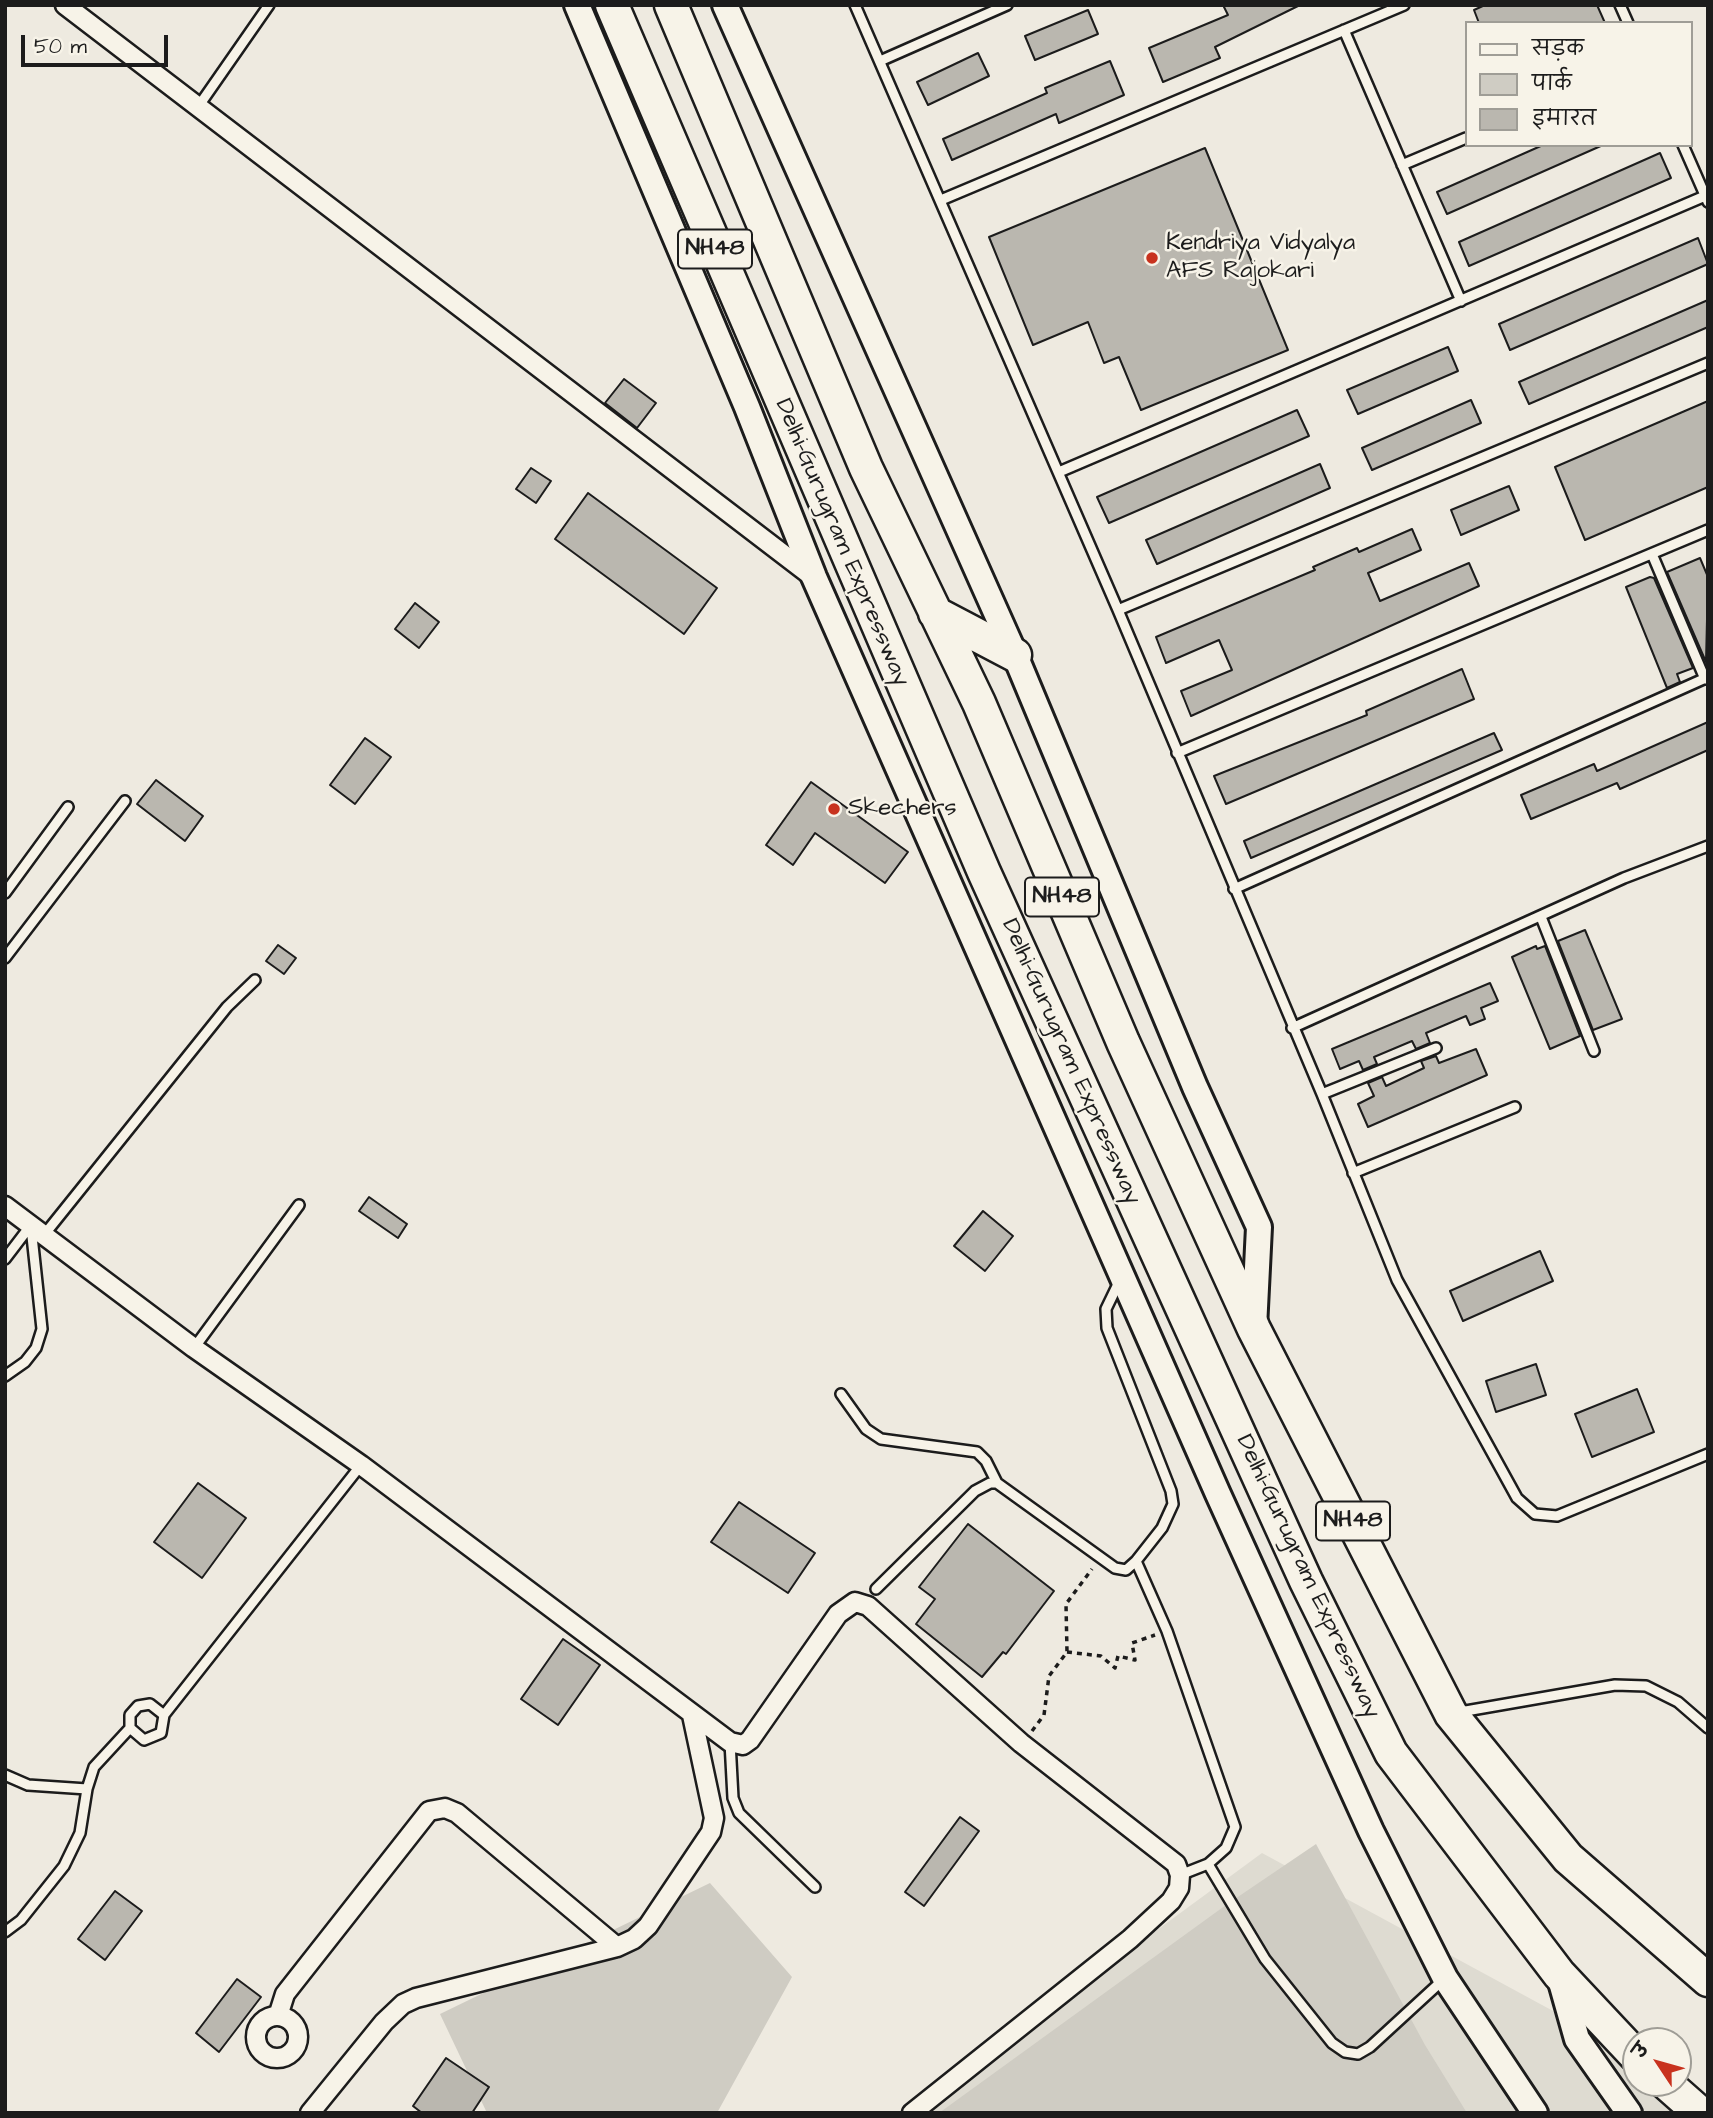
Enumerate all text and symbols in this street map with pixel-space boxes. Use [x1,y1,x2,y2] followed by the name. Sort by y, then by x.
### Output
[24,21,172,65] scale bar
[1464,21,1692,147] legend
[34,32,87,61] text: 50 m
[1532,34,1584,63] text: सड़क
[1532,69,1572,98] text: पार्क
[1532,104,1596,133] text: इमारत
[678,230,752,268] road number: NH48
[1166,230,1355,286] place label: Kendriya Vidyalya AFS Rajokari
[1144,250,1160,266] marker: Kendriya Vidyalya AFS Rajokari
[767,395,915,691] street label: Delhi-Gurugram Expressway
[848,795,956,823] place label: Skechers
[826,801,842,817] marker: Skechers
[1025,877,1099,916] road number: NH48
[994,915,1146,1209] street label: Delhi-Gurugram Expressway
[1229,1431,1385,1723] street label: Delhi-Gurugram Expressway
[1316,1502,1390,1540] road number: NH48
[1622,2027,1692,2097] north arrow
[1627,2037,1656,2064] text: उ

